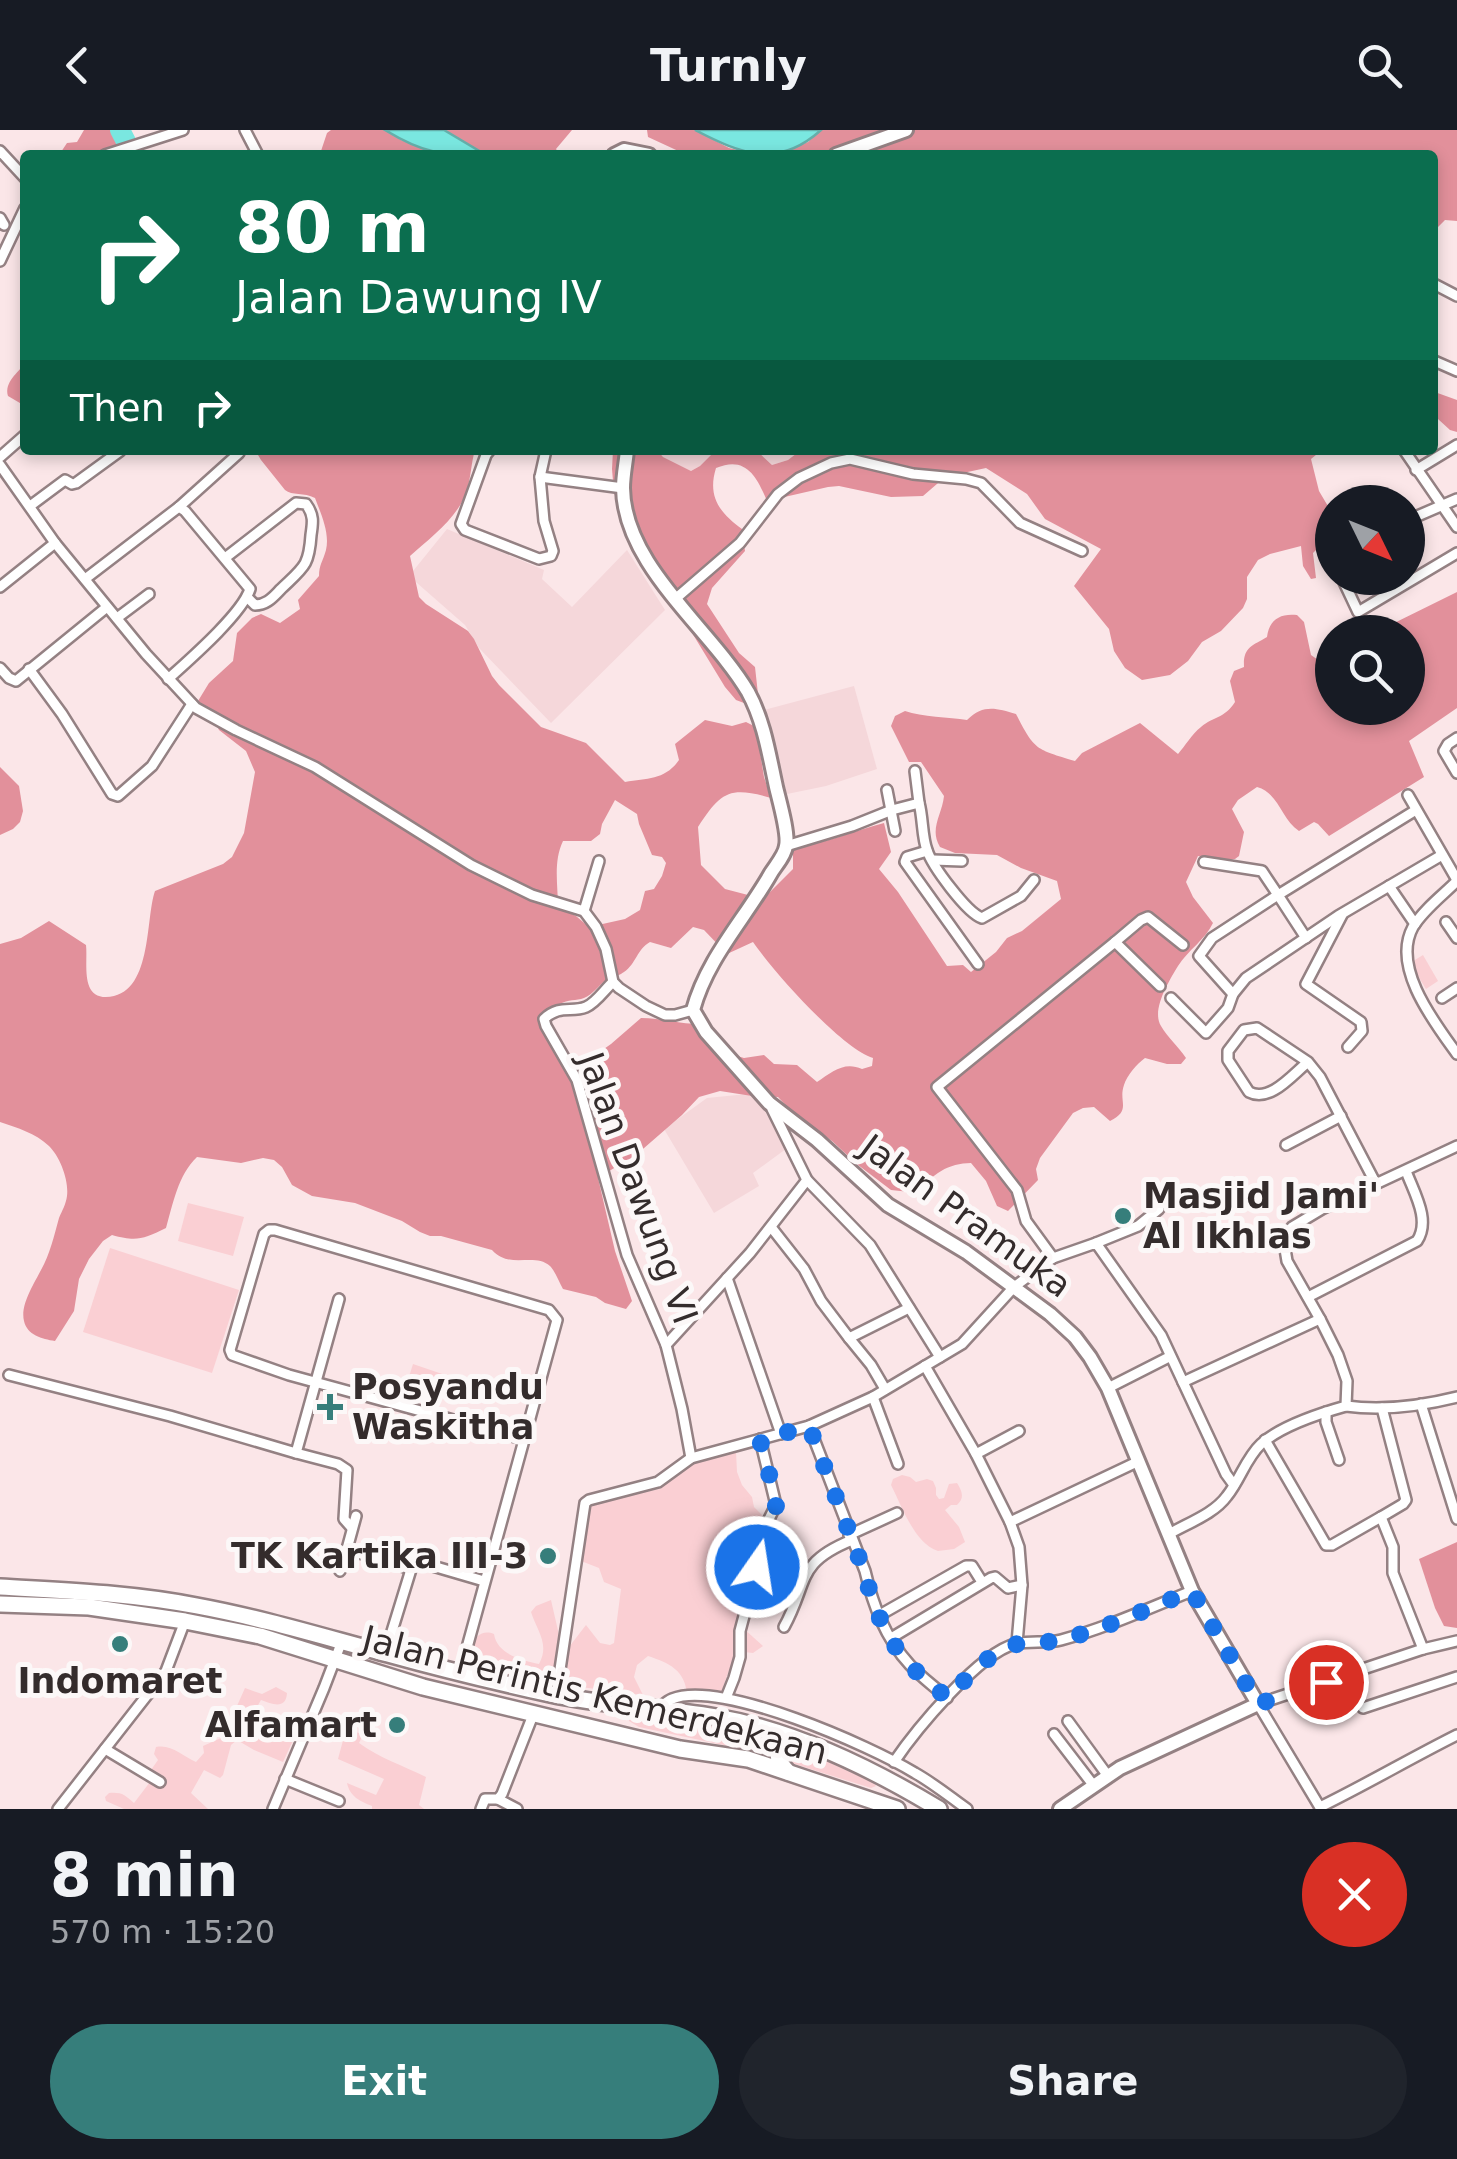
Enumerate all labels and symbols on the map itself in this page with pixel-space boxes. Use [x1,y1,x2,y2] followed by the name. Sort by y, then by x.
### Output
[1315,485,1425,595] north arrow
[570,1045,706,1329] street label: Jalan Dawung VI
[852,1125,1079,1306] street label: Jalan Pramuka
[1143,1176,1379,1256] place label: Masjid Jami' Al Ikhlas
[1112,1205,1134,1227] marker: Masjid Jami' Al Ikhlas
[352,1367,544,1447] place label: Posyandu Waskitha
[317,1394,343,1420] marker: Posyandu Waskitha
[705,1515,809,1619] position arrow
[231,1536,528,1576] place label: TK Kartika III-3
[537,1545,559,1567] marker: TK Kartika III-3
[357,1617,831,1772] street label: Jalan Perintis Kemerdekaan
[109,1633,131,1655] marker: Indomaret
[1284,1640,1369,1725] pin
[18,1661,222,1701] place label: Indomaret
[205,1705,377,1745] place label: Alfamart
[386,1714,408,1736] marker: Alfamart

